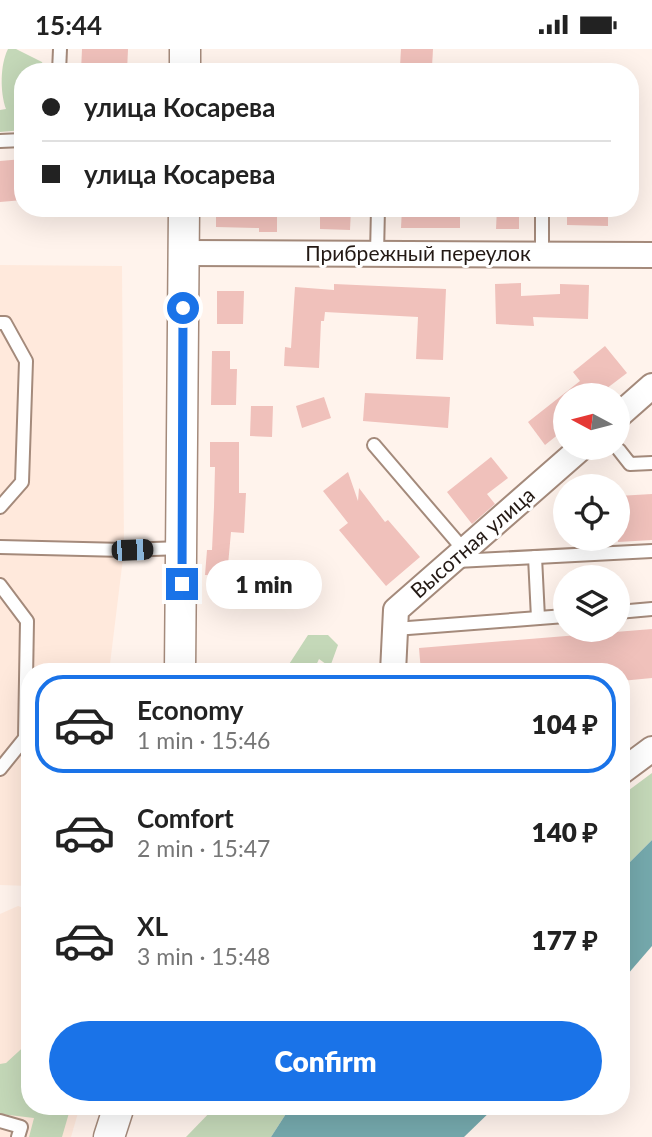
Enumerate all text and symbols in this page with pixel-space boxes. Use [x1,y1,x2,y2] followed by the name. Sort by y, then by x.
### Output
[35,9,102,41] text: 15:44
[84,91,275,123] text: улица Косарева
[84,158,275,190] text: улица Косарева
[305,240,531,265] street label: Прибрежный переулок
[167,292,199,324] route start
[553,383,630,460] north arrow
[553,383,630,642] map controls
[553,474,630,551] button: locate
[405,481,539,602] street label: Высотная улица
[111,539,154,561] car
[206,559,322,609] callout: 1 min
[553,565,630,642] button: layers
[166,568,198,600] route end
[235,570,293,598] text: 1 min
[53,693,116,756] icon: car
[137,694,243,726] text: Economy
[532,708,598,740] text: 104 ₽
[137,726,270,754] text: 1 min · 15:46
[53,801,116,864] icon: car
[137,802,234,834] text: Comfort
[532,816,598,848] text: 140 ₽
[137,834,270,862] text: 2 min · 15:47
[53,909,116,972] icon: car
[137,910,168,942] text: XL
[532,924,598,956] text: 177 ₽
[137,942,270,970] text: 3 min · 15:48
[49,1021,602,1101] button: Confirm

